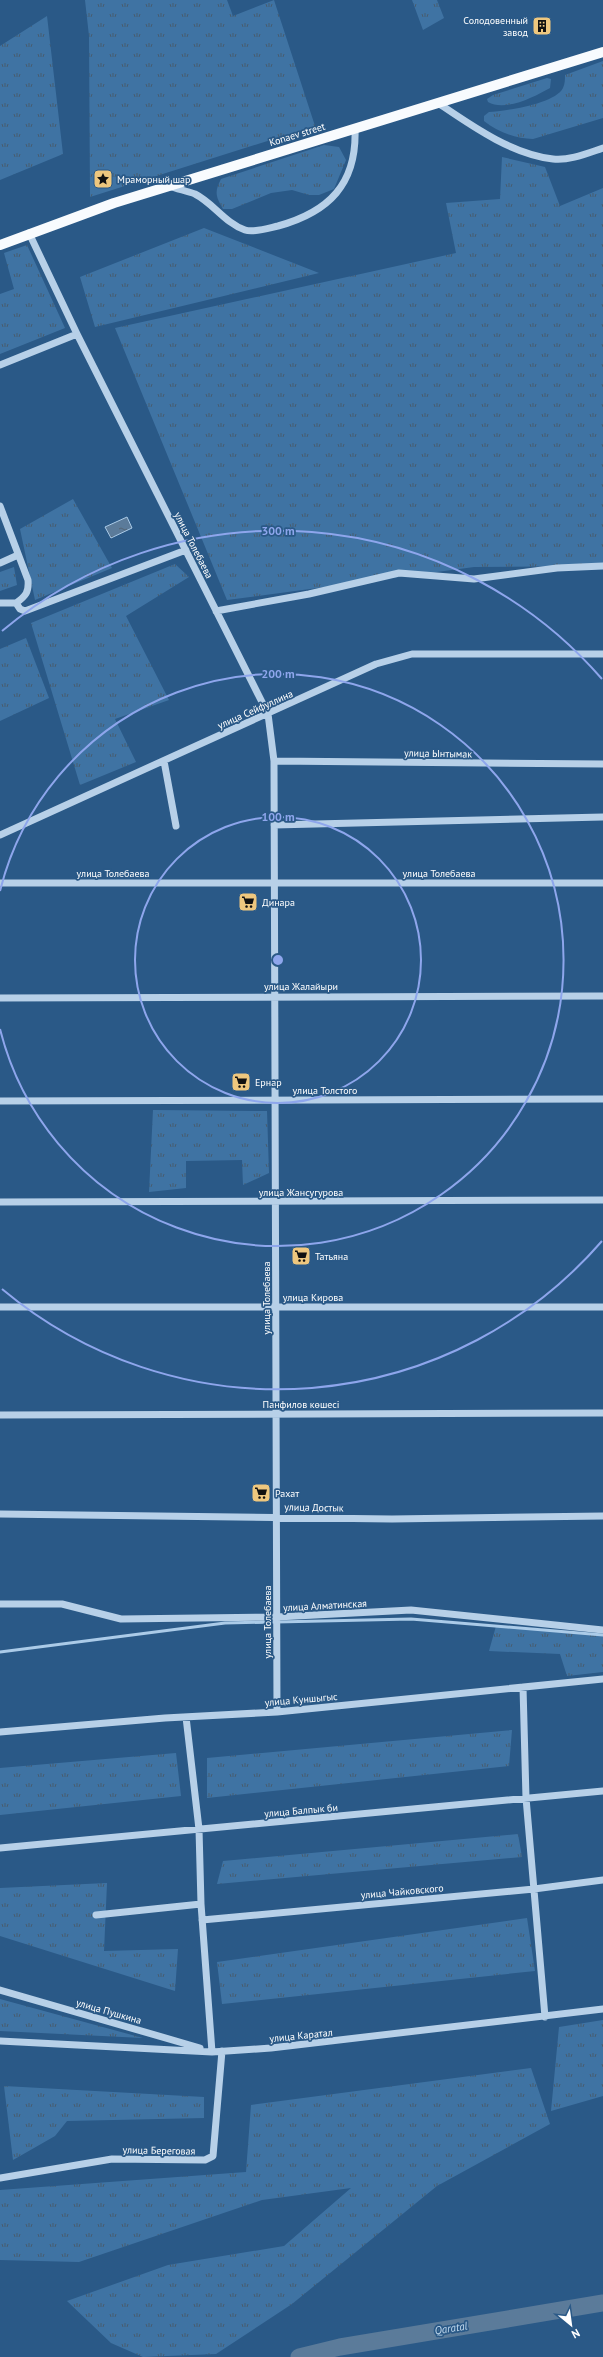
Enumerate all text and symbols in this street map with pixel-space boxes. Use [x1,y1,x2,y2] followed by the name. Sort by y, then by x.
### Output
[463,14,529,39] place label: Солодовенный завод
[531,15,553,37] building icon: Солодовенный завод
[268,120,327,149] street label: Konaev street
[92,168,114,190] place icon: Мраморный шар
[117,173,190,186] place label: Мраморный шар
[171,510,216,581] street label: улица Толебаева
[261,523,295,538] text: 300 m
[261,666,295,681] text: 200 m
[216,687,295,732] street label: улица Сейфуллина
[404,746,472,761] street label: улица Ынтымак
[261,809,295,824] text: 100 m
[77,867,149,880] street label: улица Толебаева
[403,867,475,880] street label: улица Толебаева
[237,891,259,913] supermarket icon: Динара
[262,896,295,909] place label: Динара
[271,953,285,967] centre of rings
[264,980,338,993] street label: улица Жалайыри
[230,1071,252,1093] supermarket icon: Ернар
[255,1076,282,1089] place label: Ернар
[293,1084,357,1097] street label: улица Толстого
[259,1186,343,1199] street label: улица Жансугурова
[290,1245,312,1267] supermarket icon: Татьяна
[315,1250,348,1263] place label: Татьяна
[260,1262,273,1334] street label: улица Толебаева
[283,1291,343,1304] street label: улица Кирова
[263,1398,339,1411] street label: Панфилов көшесі
[250,1482,272,1504] supermarket icon: Рахат
[275,1487,299,1500] place label: Рахат
[284,1500,344,1515] street label: улица Достык
[261,1586,274,1658] street label: улица Толебаева
[283,1597,367,1614] street label: улица Алматинская
[264,1690,338,1709] street label: улица Куншыгыс
[264,1801,338,1820] street label: улица Балпык би
[360,1881,444,1902] street label: улица Чайковского
[75,1996,143,2027] street label: улица Пушкина
[269,2026,333,2045] street label: улица Каратал
[122,2143,196,2158] street label: улица Береговая
[551,2305,591,2345] north arrow
[433,2318,469,2338] water label: Qaratal
[569,2326,582,2342] text: N

